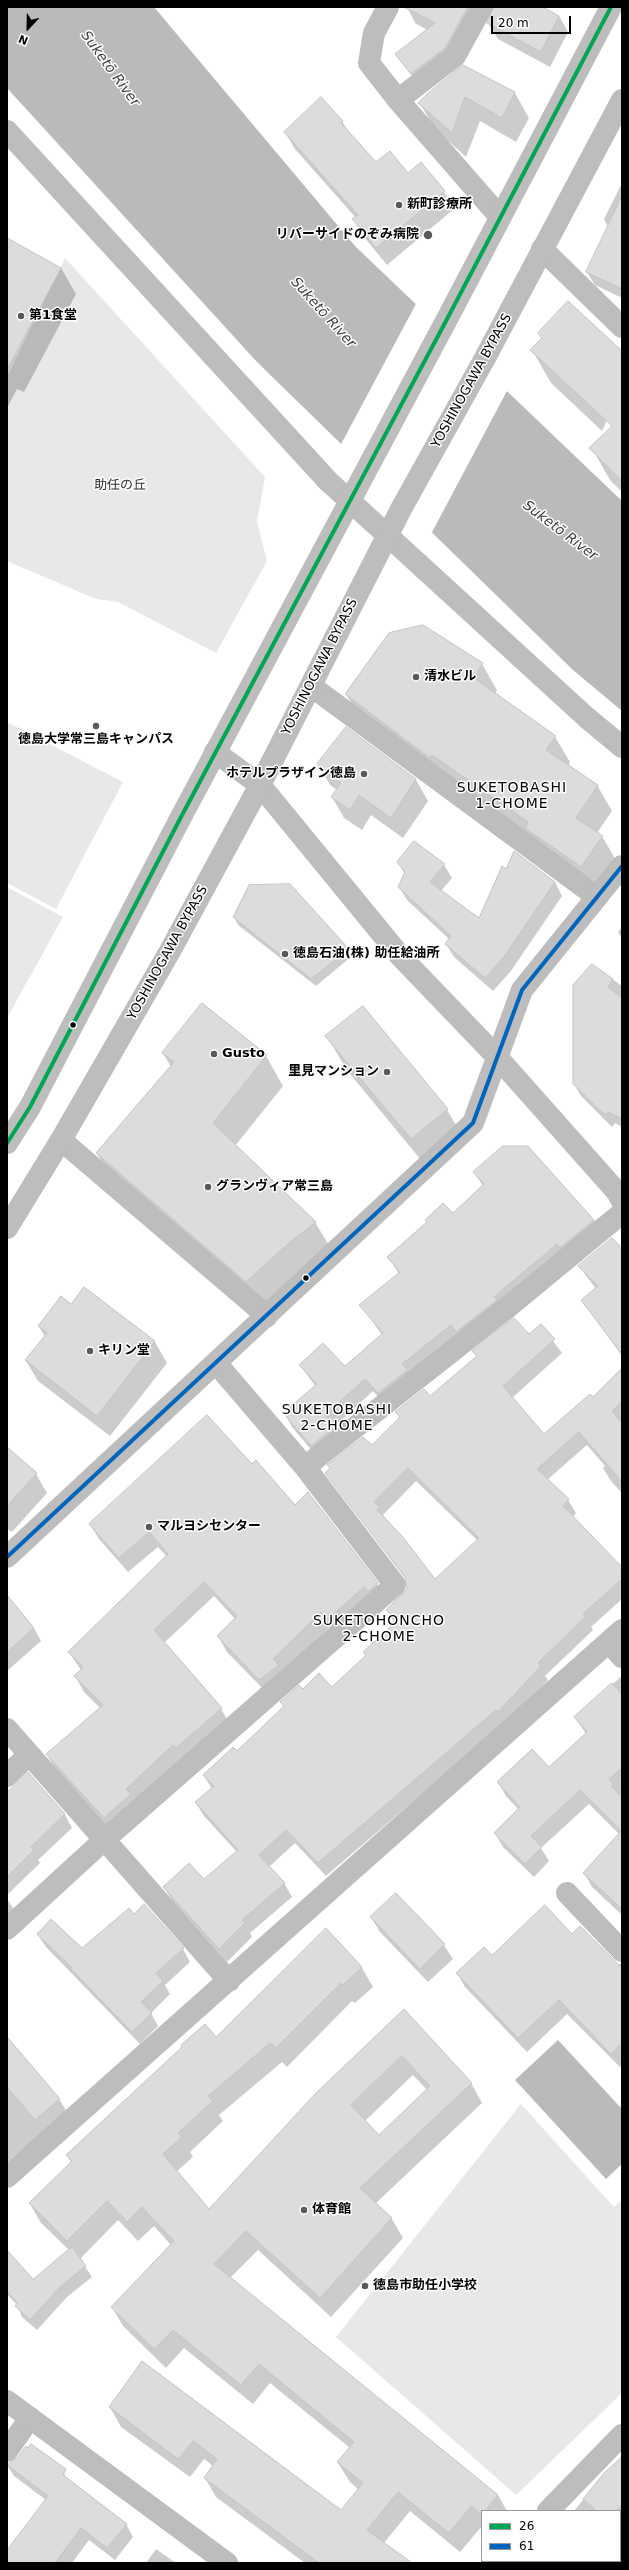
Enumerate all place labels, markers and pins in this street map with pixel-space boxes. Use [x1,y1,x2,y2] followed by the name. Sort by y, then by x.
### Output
[407,197,472,213] place label: 新町診療所
[394,200,404,210] marker: 新町診療所
[276,227,419,243] place label: リバーサイドのぞみ病院
[422,229,434,241] marker: リバーサイドのぞみ病院
[29,308,77,324] place label: 第1食堂
[16,311,26,321] marker: 第1食堂
[424,669,476,685] place label: 清水ビル
[411,672,421,682] marker: 清水ビル
[91,721,101,731] marker: 徳島大学常三島キャンパス
[18,732,174,748] place label: 徳島大学常三島キャンパス
[226,766,356,782] place label: ホテルプラザイン徳島
[359,769,369,779] marker: ホテルプラザイン徳島
[293,946,439,962] place label: 徳島石油(株) 助任給油所
[280,949,290,959] marker: 徳島石油(株) 助任給油所
[68,1020,78,1030] unlabelled marker
[222,1046,265,1062] place label: Gusto
[209,1049,219,1059] marker: Gusto
[288,1064,379,1080] place label: 里見マンション
[382,1067,392,1077] marker: 里見マンション
[216,1179,333,1195] place label: グランヴィア常三島
[203,1182,213,1192] marker: グランヴィア常三島
[301,1273,311,1283] unlabelled marker
[98,1343,150,1359] place label: キリン堂
[85,1346,95,1356] marker: キリン堂
[157,1519,261,1535] place label: マルヨシセンター
[144,1522,154,1532] marker: マルヨシセンター
[312,2202,351,2218] place label: 体育館
[299,2205,309,2215] marker: 体育館
[373,2278,477,2294] place label: 徳島市助任小学校
[360,2281,370,2291] marker: 徳島市助任小学校

